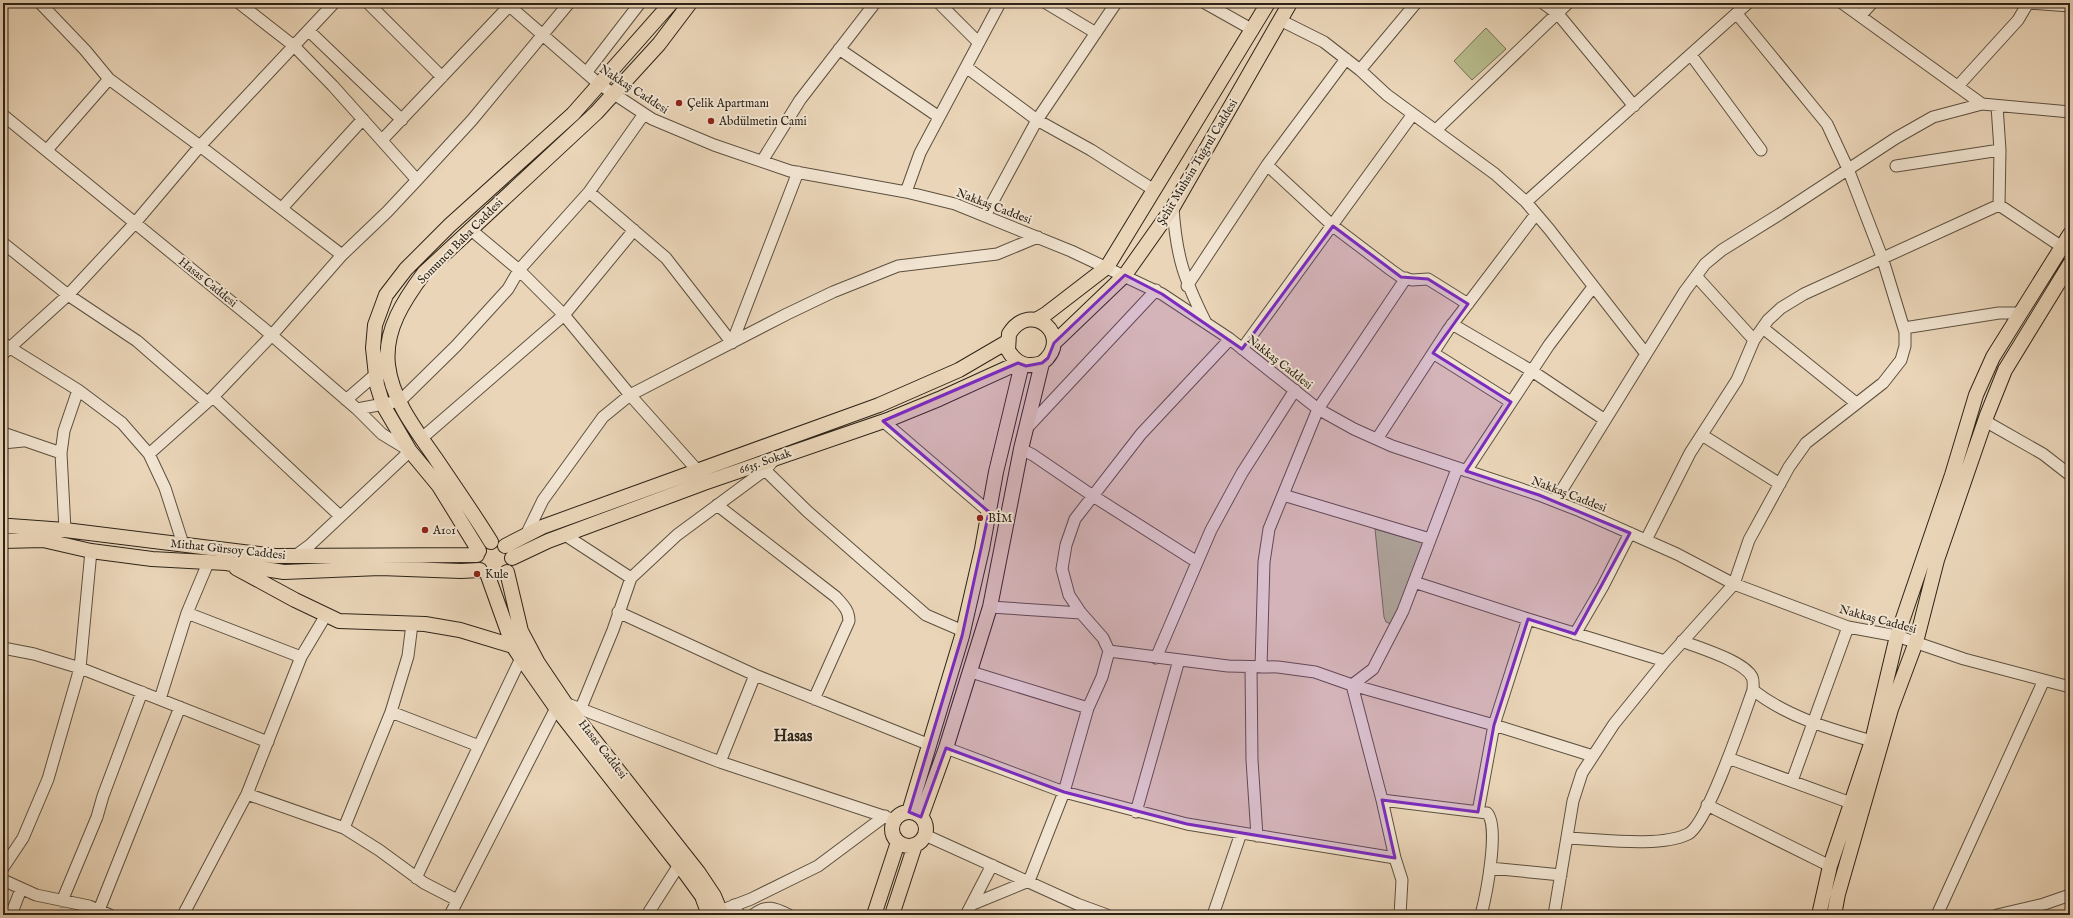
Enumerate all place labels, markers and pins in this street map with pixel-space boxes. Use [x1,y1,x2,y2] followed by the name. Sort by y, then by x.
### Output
[687,96,769,112] place label: Çelik Apartmanı
[674,98,684,108] marker: Çelik Apartmanı
[718,114,807,129] place label: Abdülmetin Cami
[706,116,716,126] marker: Abdülmetin Cami
[988,510,1012,526] place label: BİM
[975,513,985,523] marker: BİM
[432,523,456,538] place label: A101
[420,525,430,535] marker: A101
[485,567,509,582] place label: Kule
[472,569,482,579] marker: Kule

